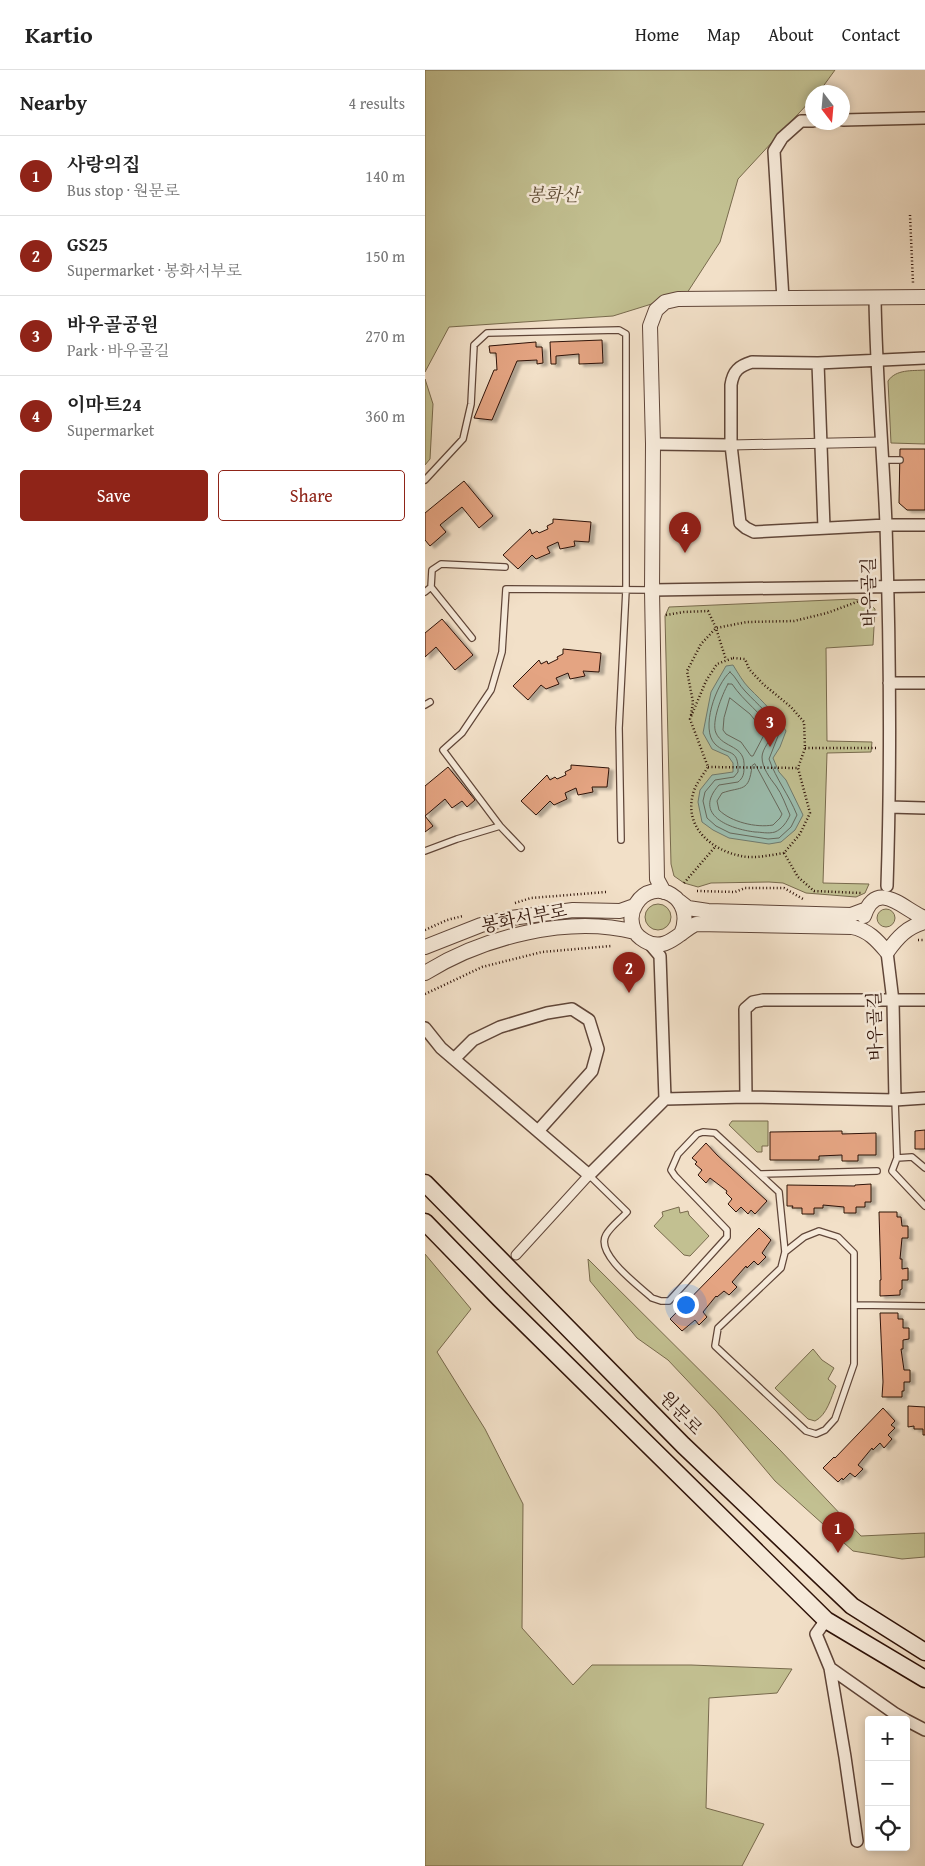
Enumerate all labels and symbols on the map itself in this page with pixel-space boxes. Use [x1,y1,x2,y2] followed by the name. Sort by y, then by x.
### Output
[805,85,850,130] north arrow
[527,181,582,208] park label: 봉화산
[669,512,701,553] pin: 4
[854,557,883,627] street label: 바우골길
[754,706,786,747] pin: 3
[479,896,569,939] street label: 봉화서부로
[613,952,645,993] pin: 2
[860,991,889,1061] street label: 바우골길
[673,1292,699,1318] your location
[654,1385,709,1441] street label: 원문로
[822,1512,854,1553] pin: 1

